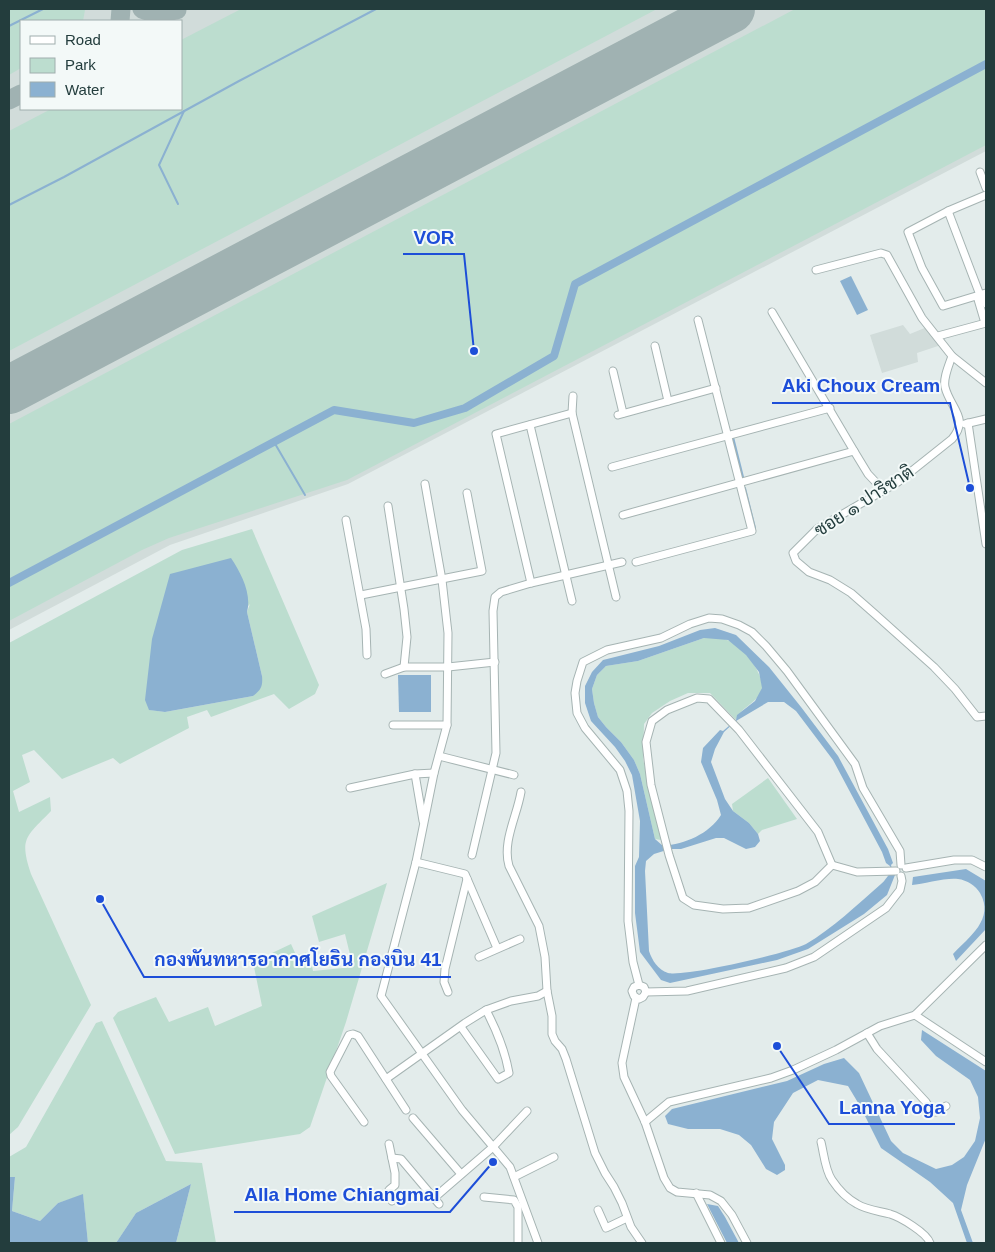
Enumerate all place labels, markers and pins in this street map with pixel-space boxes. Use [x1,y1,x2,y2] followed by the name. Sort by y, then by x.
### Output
[403,220,464,254] callout: VOR
[772,369,950,403] callout: Aki Choux Cream
[144,943,451,977] callout: กองพันทหารอากาศโยธิน กองบิน 41
[829,1090,955,1124] callout: Lanna Yoga
[234,1178,450,1212] callout: Alla Home Chiangmai

